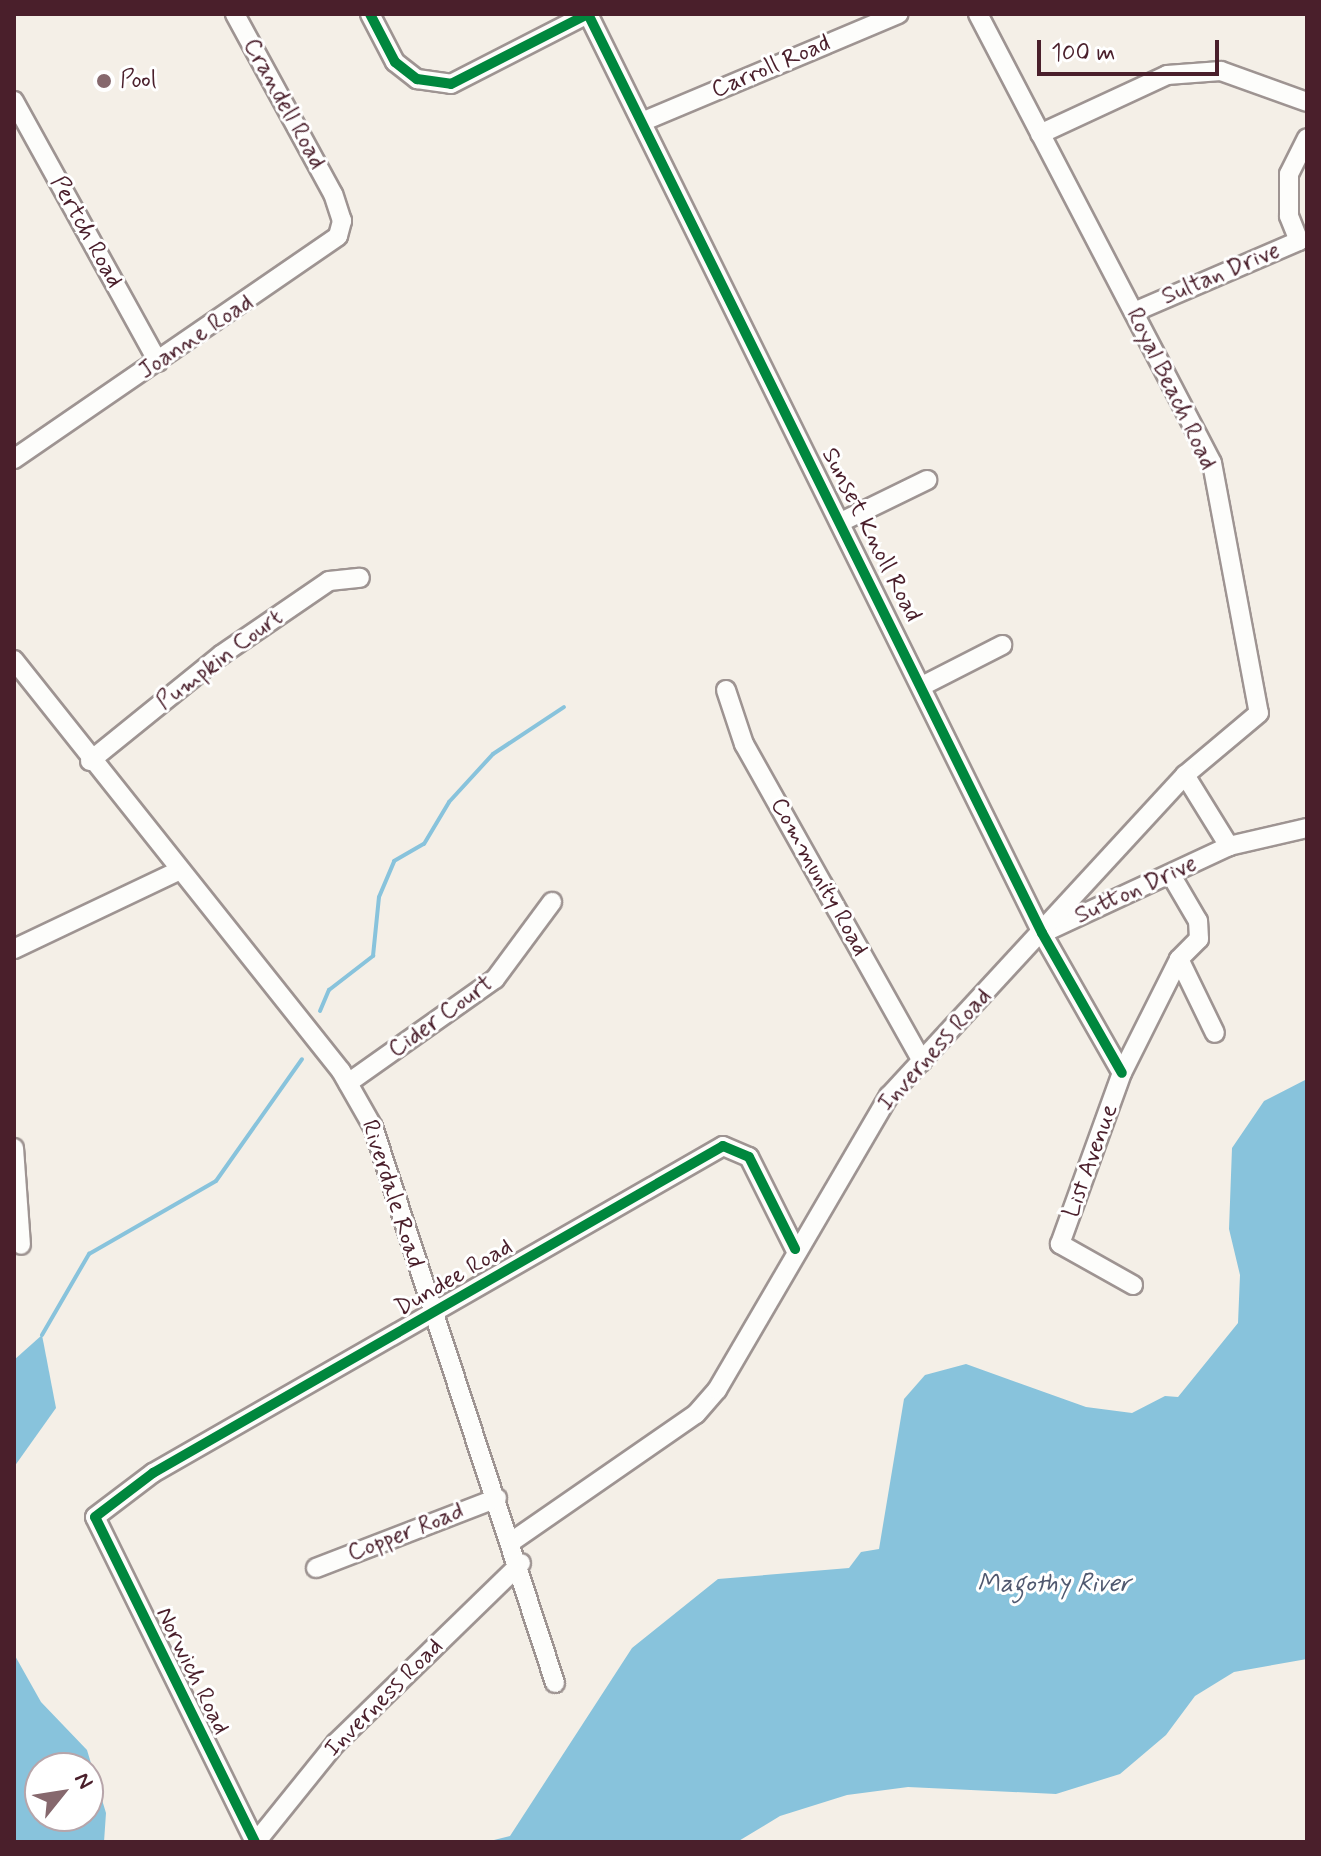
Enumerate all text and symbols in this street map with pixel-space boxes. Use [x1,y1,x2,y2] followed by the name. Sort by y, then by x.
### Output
[1041,24,1223,74] scale bar
[708,29,834,105] street label: Carroll Road
[236,34,332,174] street label: Crandell Road
[1051,38,1115,69] text: 100 m
[120,67,157,95] place label: Pool
[95,72,113,90] marker: Pool
[43,171,129,293] street label: Pertch Road
[1158,237,1284,311] street label: Sultan Drive
[133,288,259,386] street label: Joanne Road
[1119,303,1223,475] street label: Royal Beach Road
[816,446,926,624] street label: Sunset Knoll Road
[150,602,290,718] street label: Pumpkin Court
[764,793,874,961] street label: Community Road
[1071,850,1201,930] street label: Sutton Drive
[384,970,498,1064] street label: Cider Court
[872,982,998,1118] street label: Inverness Road
[1057,1100,1125,1222] street label: List Avenue
[355,1118,429,1270] street label: Riverdale Road
[390,1233,518,1323] street label: Dundee Road
[344,1498,468,1568] street label: Copper Road
[975,1569,1133,1601] water label: Magothy River
[149,1603,235,1739] street label: Norwich Road
[319,1633,449,1763] street label: Inverness Road
[24,1752,104,1832] north arrow
[67,1768,99,1794] text: N

